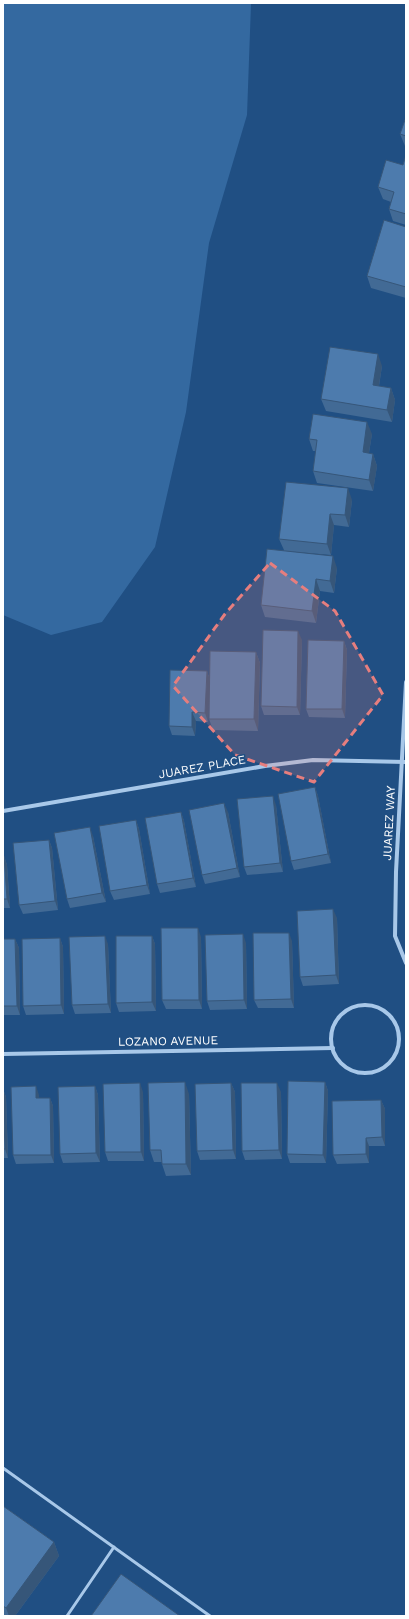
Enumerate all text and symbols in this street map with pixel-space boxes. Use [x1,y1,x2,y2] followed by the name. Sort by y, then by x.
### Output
[157,752,247,782] street label: JUAREZ PLACE
[380,785,398,861] street label: JUAREZ WAY
[118,1033,219,1049] street label: LOZANO AVENUE

